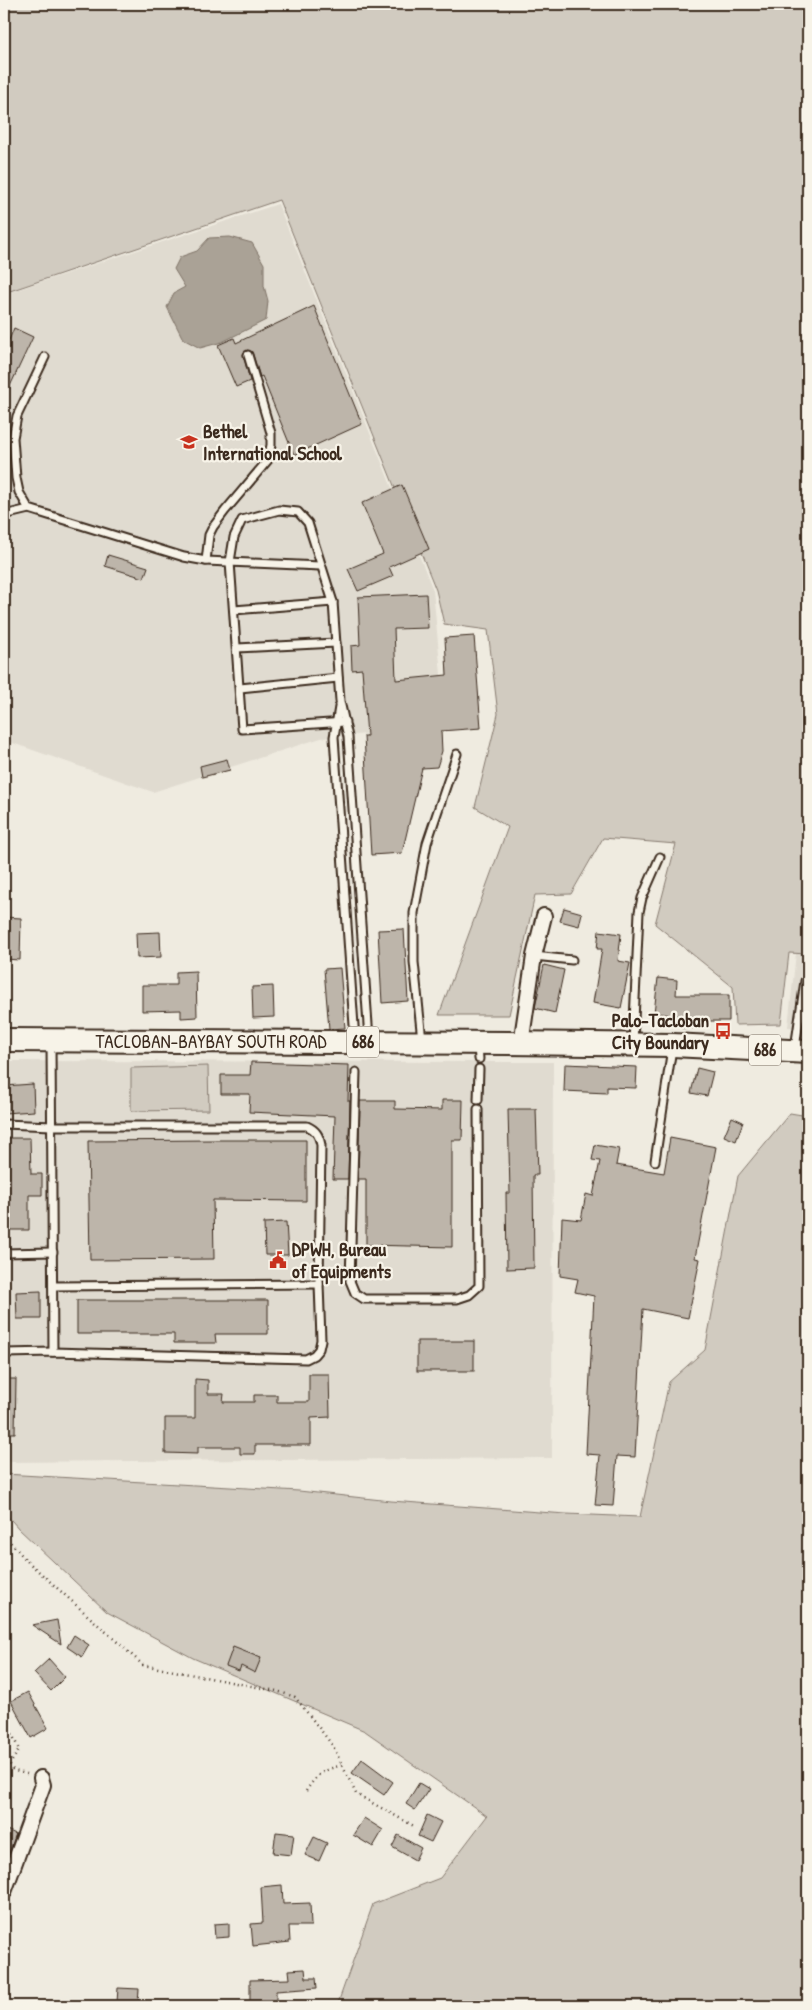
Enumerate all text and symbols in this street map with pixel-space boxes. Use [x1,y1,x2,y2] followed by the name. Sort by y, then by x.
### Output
[203,418,343,466] place label: Bethel International School
[179,432,199,452] school or university icon: Bethel International School
[612,1007,709,1056] place label: Palo-Tacloban City Boundary
[713,1021,733,1041] bus stop icon: Palo-Tacloban City Boundary
[347,1026,379,1058] road number: 686
[95,1028,327,1054] street label: TACLOBAN-BAYBAY SOUTH ROAD
[749,1034,781,1066] road number: 686
[292,1236,392,1285] place label: DPWH, Bureau of Equipments
[268,1250,288,1270] public building icon: DPWH, Bureau of Equipments

